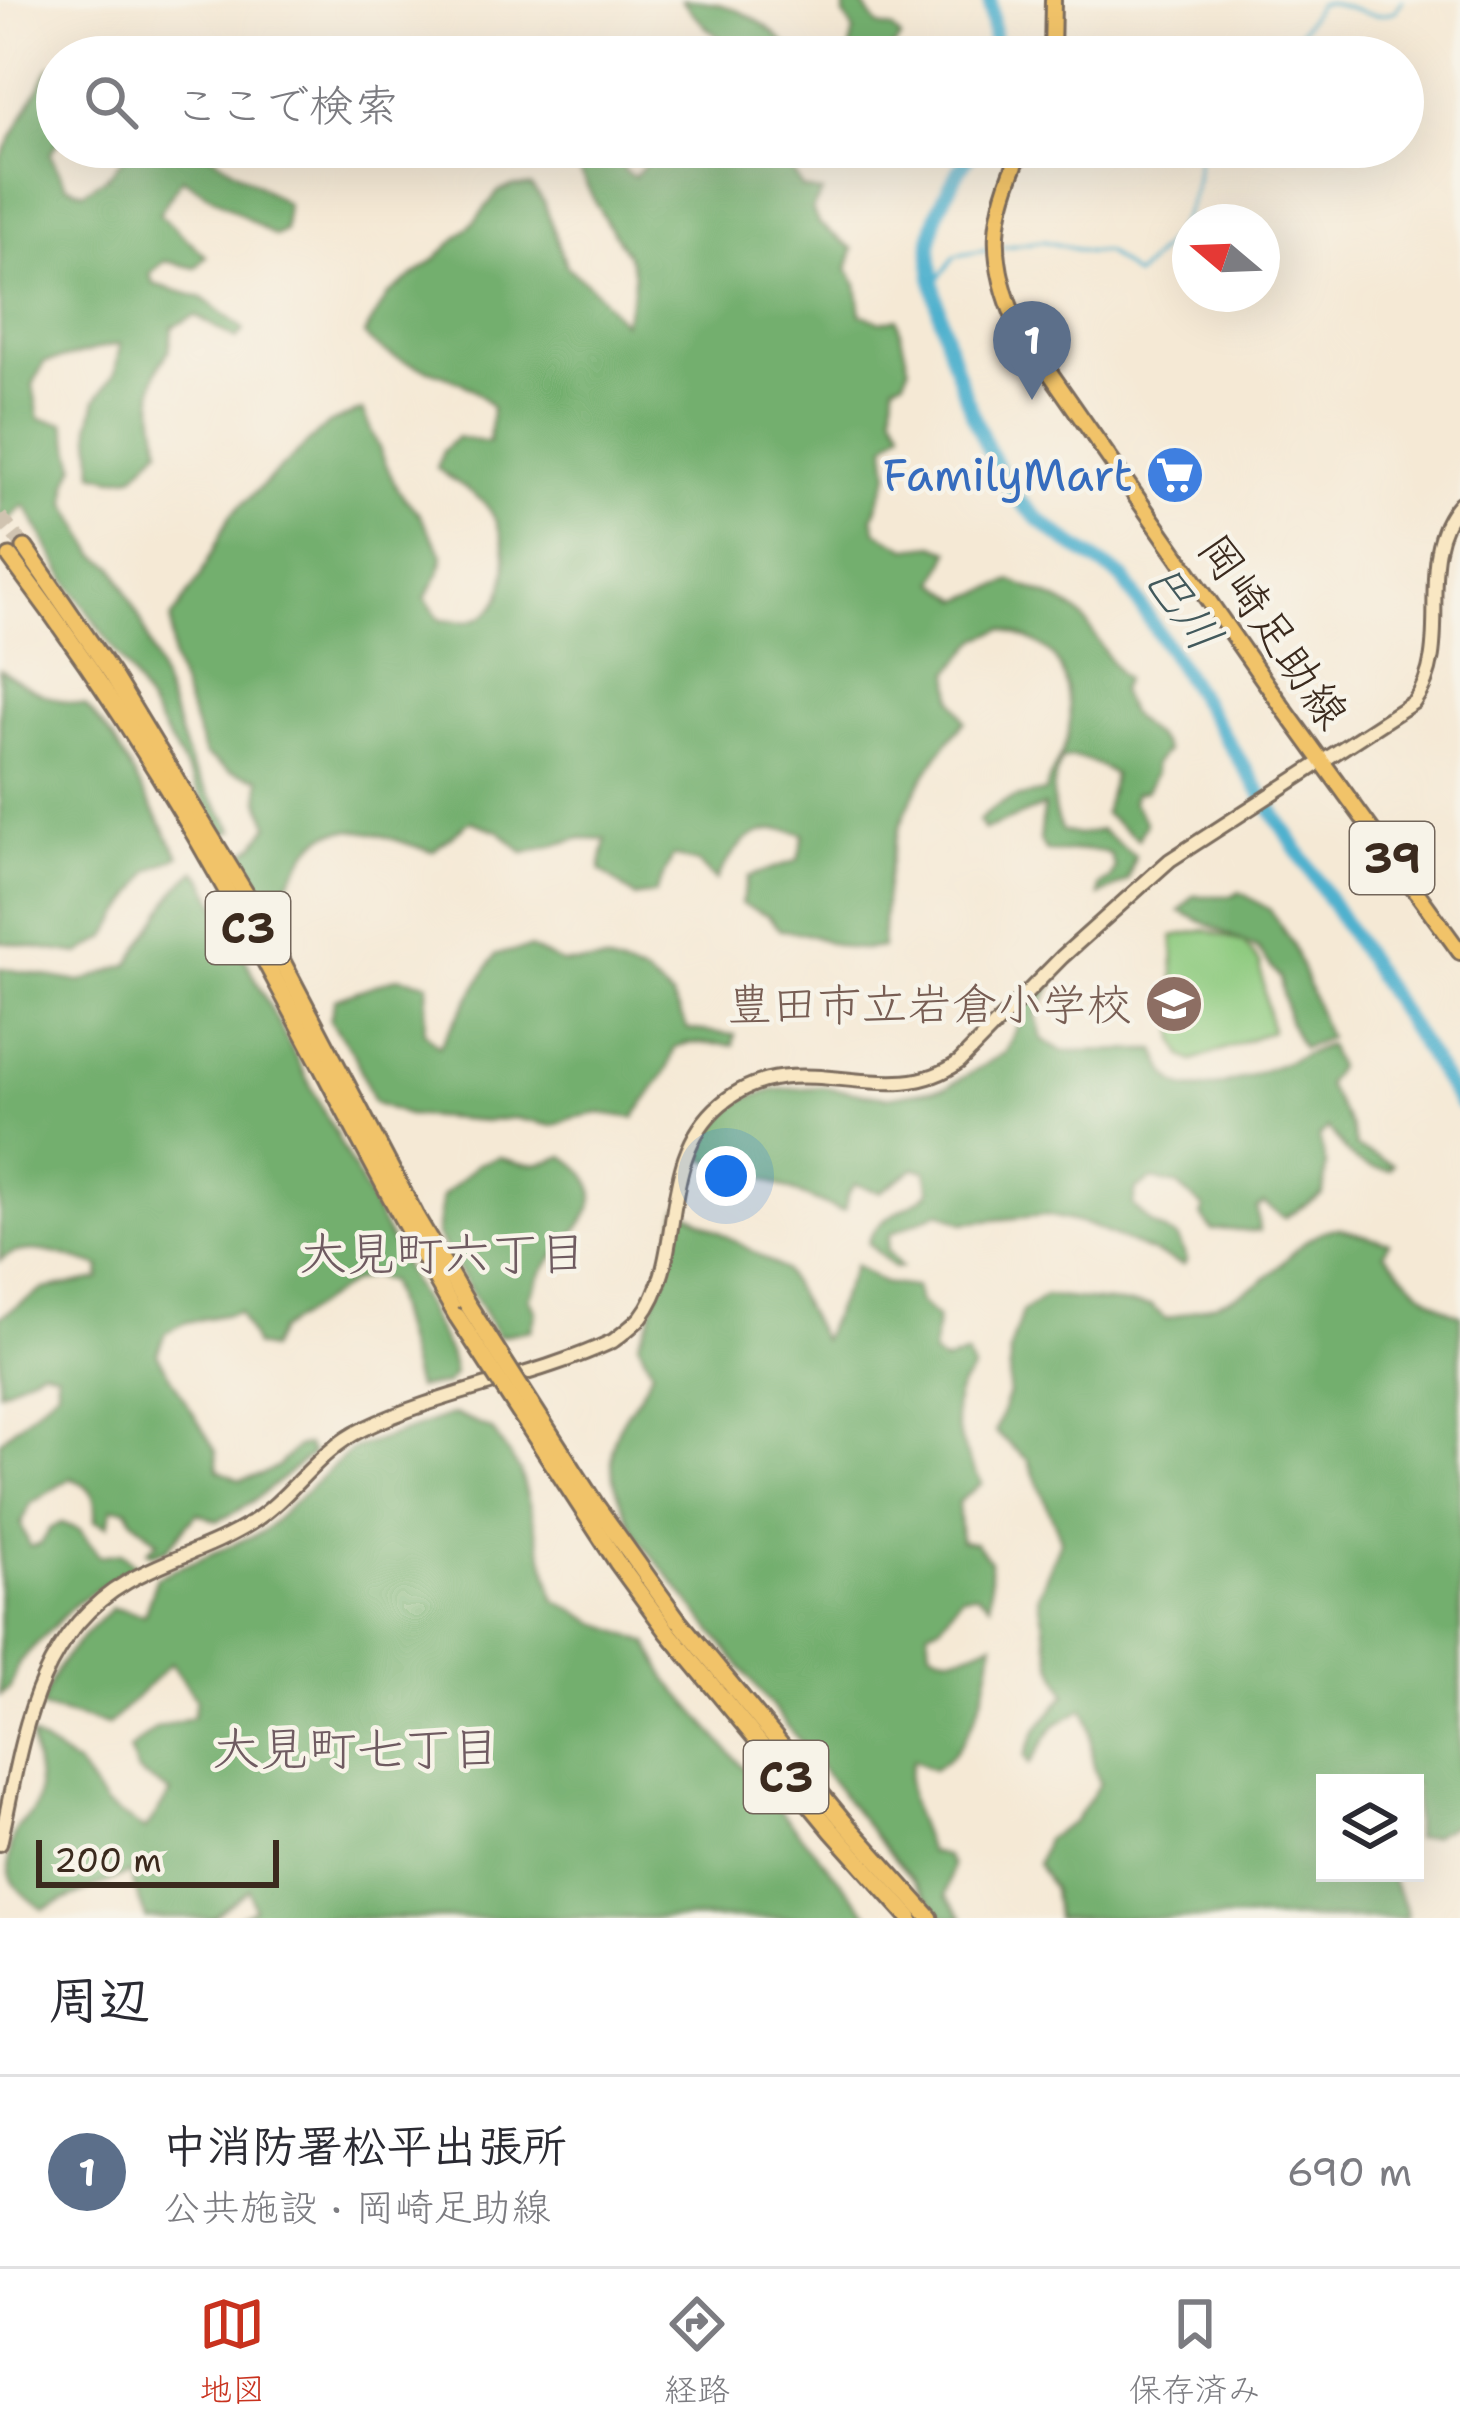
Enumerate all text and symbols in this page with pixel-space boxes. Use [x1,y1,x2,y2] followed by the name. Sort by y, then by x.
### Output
[36,36,1424,168] search box
[78,69,144,135] icon: search
[174,75,399,135] text: ここで検索
[1172,204,1280,312] north arrow
[993,301,1071,400] pin: 1
[1144,444,1206,506] supermarket icon: FamilyMart
[883,445,1133,505] place label: FamilyMart
[1185,522,1363,740] street label: 岡崎足助線
[1130,548,1238,664] water label: 巴川
[1350,822,1434,894] road number: 39
[206,892,290,964] road number: C3
[1143,973,1205,1035] school or university icon: 豊田市立岩倉小学校
[727,974,1132,1034] place label: 豊田市立岩倉小学校
[696,1146,756,1206] your location
[299,1221,587,1285] district label: 大見町六丁目
[212,1716,500,1780] district label: 大見町七丁目
[744,1741,828,1813] road number: C3
[1316,1774,1424,1882] map controls
[1316,1774,1424,1882] button: layers
[36,1834,279,1887] scale bar
[54,1838,162,1883] text: 200 m
[48,1966,150,2034] text: 周辺
[162,2116,567,2176] text: 中消防署松平出張所
[78,2146,96,2198] text: 1
[1287,2146,1412,2198] text: 690 m
[162,2181,551,2233] text: 公共施設 · 岡崎足助線
[199,2291,265,2412] tab: 地図
[664,2291,730,2412] tab: 経路
[1129,2291,1261,2412] tab: 保存済み

